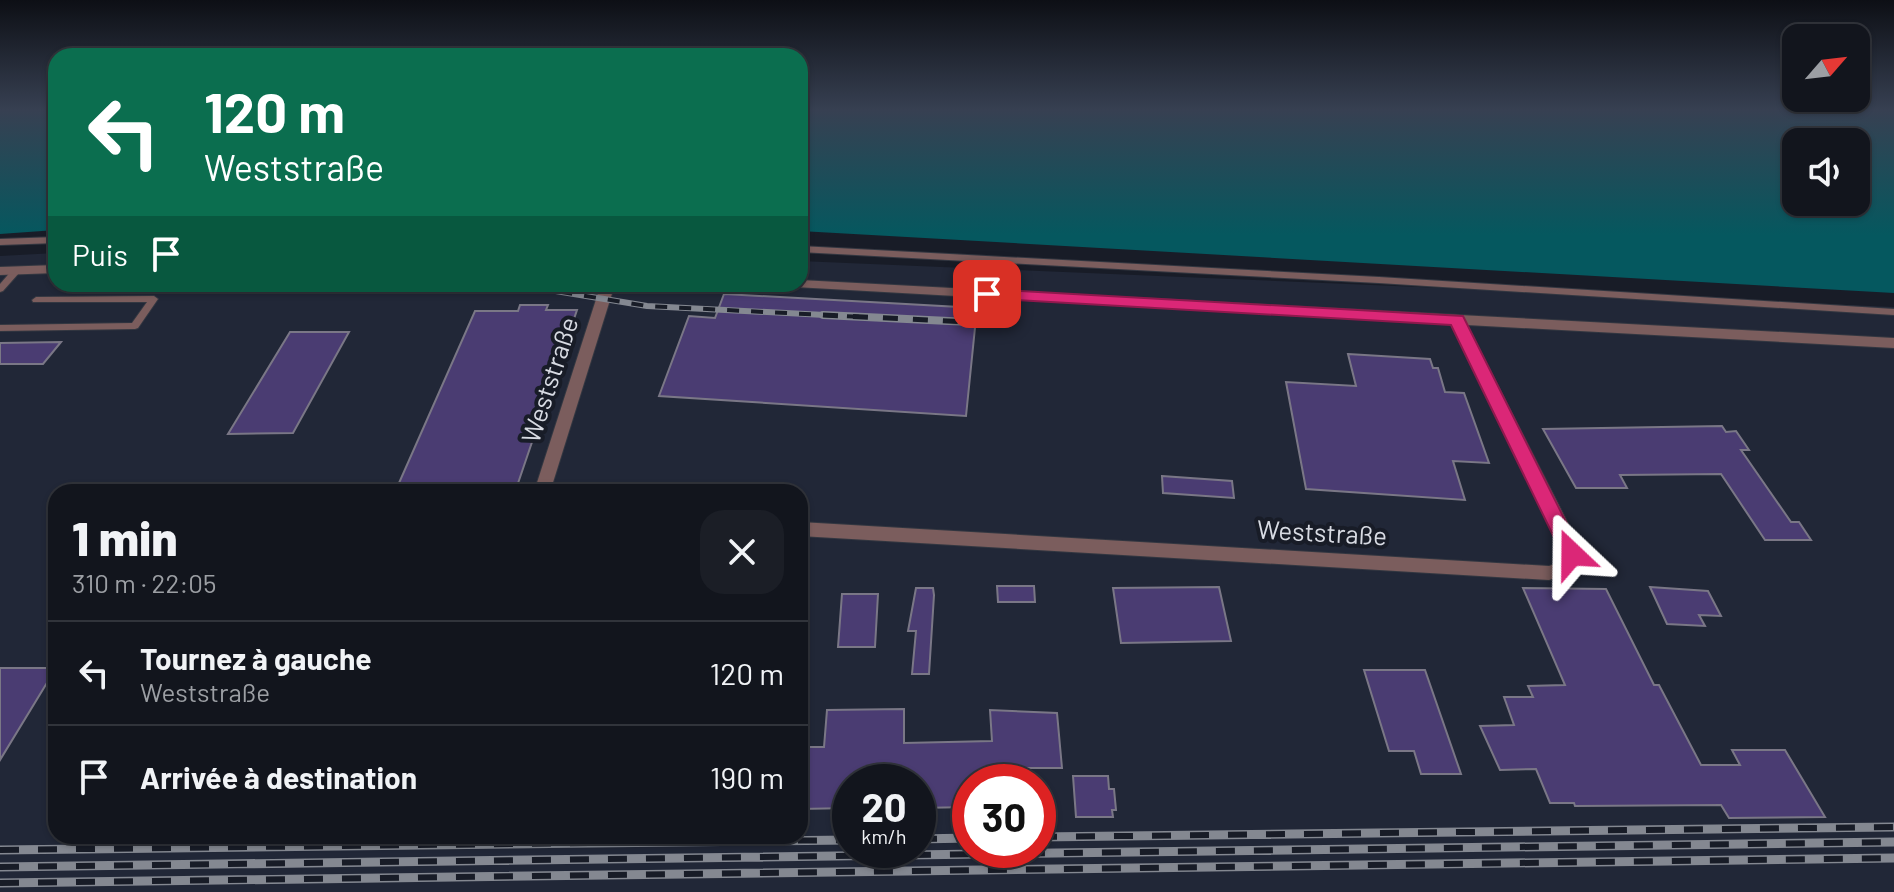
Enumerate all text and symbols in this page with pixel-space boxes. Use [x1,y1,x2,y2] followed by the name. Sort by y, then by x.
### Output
[1782,24,1870,112] north arrow
[1782,24,1870,216] map controls
[204,77,345,144] text: 120 m
[72,80,176,184] icon: left
[1782,128,1870,216] button: sound
[204,145,384,188] text: Weststraße
[144,232,188,276] icon: arrive
[72,236,128,272] text: Puis
[953,260,1021,328] pin
[965,272,1009,316] icon: arrive
[514,313,583,446] street label: Weststraße
[72,508,178,566] text: 1 min
[700,510,784,594] button: close
[1530,512,1614,596] position arrow
[1256,513,1388,550] street label: Weststraße
[72,567,216,598] text: 310 m · 22:05
[140,640,372,676] text: Tournez à gauche
[72,651,116,695] icon: left
[710,655,784,691] text: 120 m
[140,676,270,707] text: Weststraße
[72,755,116,799] icon: arrive
[140,759,417,795] text: Arrivée à destination
[710,759,784,795] text: 190 m
[952,764,1056,868] speed limit sign: 30
[861,782,907,830] text: 20
[861,824,907,848] text: km/h

